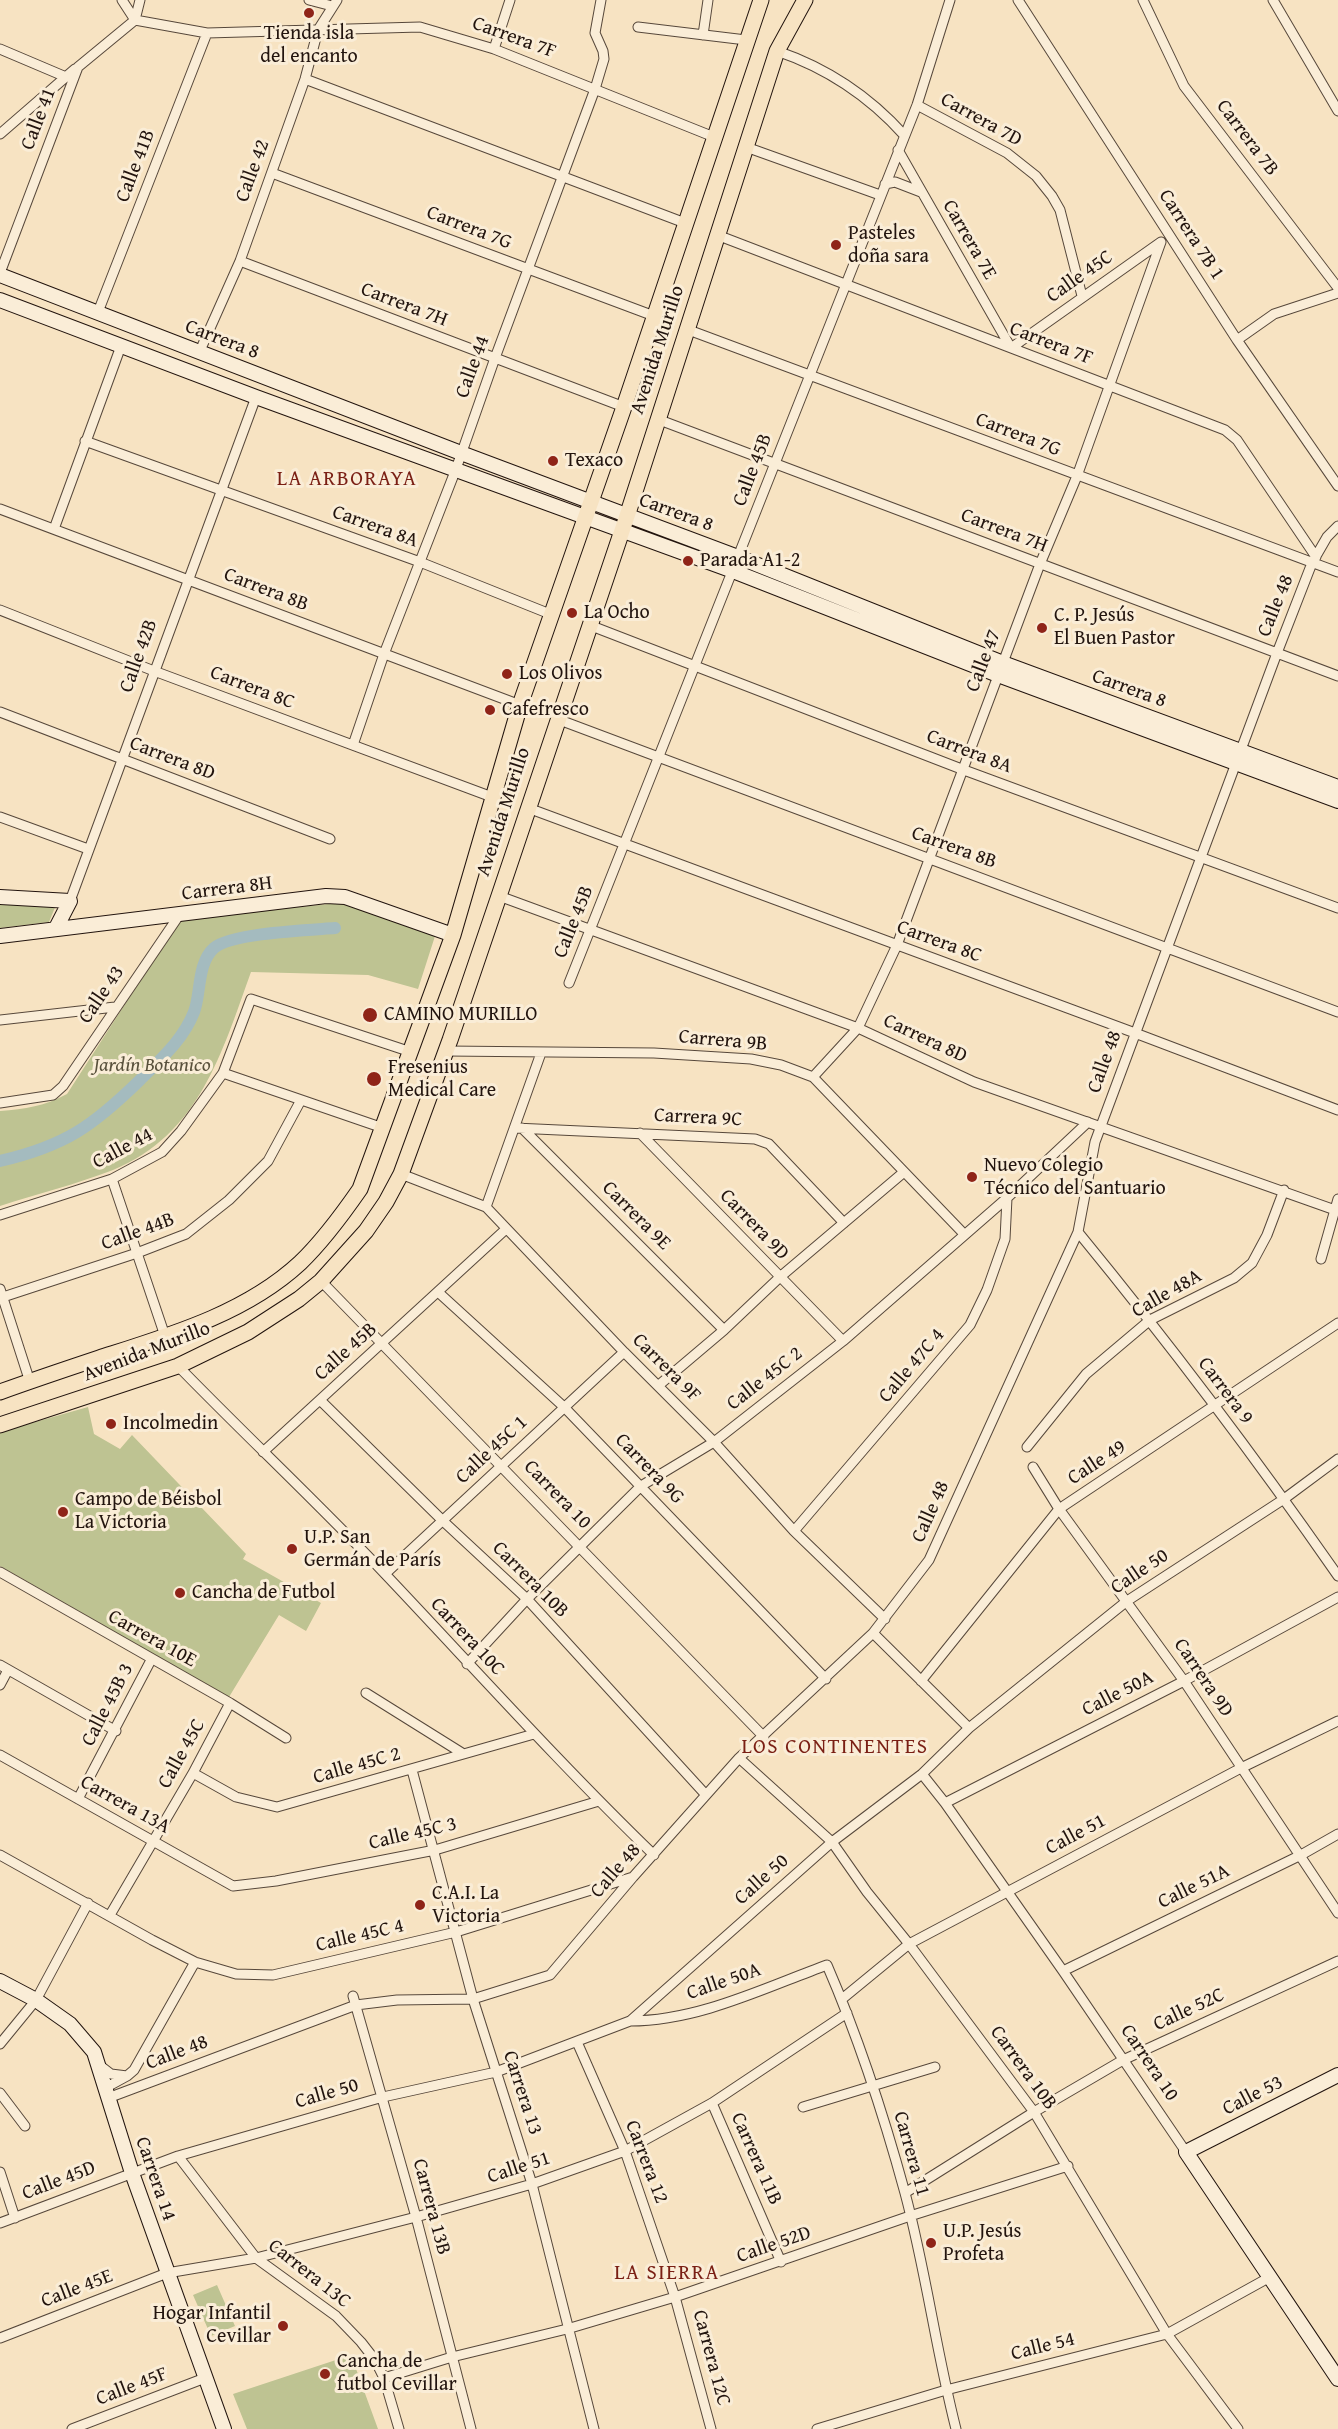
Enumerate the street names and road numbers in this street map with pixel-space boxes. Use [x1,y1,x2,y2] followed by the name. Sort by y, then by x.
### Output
[469,12,559,64] street label: Carrera 7F
[16,85,62,153] street label: Calle 41
[936,88,1026,152] street label: Carrera 7D
[1211,95,1283,181] street label: Carrera 7B
[111,126,161,206] street label: Calle 41B
[231,137,275,205] street label: Calle 42
[1153,185,1229,285] street label: Carrera 7B 1
[937,196,1001,284] street label: Carrera 7E
[423,201,515,255] street label: Carrera 7G
[1042,246,1118,308] street label: Calle 45C
[357,278,451,332] street label: Carrera 7H
[626,283,690,417] street label: Avenida Murillo
[182,315,262,365] street label: Carrera 8
[1006,317,1096,371] street label: Carrera 7F
[451,333,495,401] street label: Calle 44
[972,408,1064,462] street label: Carrera 7G
[728,430,778,510] street label: Calle 45B
[636,488,716,538] street label: Carrera 8
[329,500,421,554] street label: Carrera 8A
[957,504,1051,558] street label: Carrera 7H
[220,563,312,617] street label: Carrera 8B
[1253,572,1299,640] street label: Calle 48
[115,616,163,696] street label: Calle 42B
[961,627,1007,695] street label: Calle 47
[206,661,298,715] street label: Carrera 8C
[1089,664,1169,714] street label: Carrera 8
[923,725,1015,779] street label: Carrera 8A
[126,732,218,786] street label: Carrera 8D
[472,745,536,879] street label: Avenida Murillo
[908,822,1000,874] street label: Carrera 8B
[181,872,273,906] street label: Carrera 8H
[549,882,599,962] street label: Calle 45B
[893,916,985,968] street label: Carrera 8C
[74,962,130,1028] street label: Calle 43
[879,1009,971,1069] street label: Carrera 8D
[678,1025,768,1057] street label: Carrera 9B
[1083,1028,1127,1096] street label: Calle 48
[653,1104,743,1132] street label: Carrera 9C
[89,1123,157,1175] street label: Calle 44
[597,1177,675,1255] street label: Carrera 9E
[714,1184,794,1266] street label: Carrera 9D
[98,1208,178,1256] street label: Calle 44B
[1128,1264,1206,1324] street label: Calle 48A
[80,1317,214,1387] street label: Avenida Murillo
[310,1318,382,1386] street label: Calle 45B
[874,1324,950,1408] street label: Calle 47C 4
[627,1329,705,1407] street label: Carrera 9F
[722,1342,808,1416] street label: Calle 45C 2
[1192,1353,1258,1429] street label: Carrera 9
[451,1411,533,1489] street label: Calle 45C 1
[609,1429,689,1509] street label: Carrera 9G
[1063,1435,1131,1491] street label: Calle 49
[518,1455,596,1535] street label: Carrera 10
[907,1478,955,1546] street label: Calle 48
[487,1537,573,1623] street label: Carrera 10B
[1107,1544,1173,1600] street label: Calle 50
[425,1593,509,1681] street label: Carrera 10C
[104,1605,200,1673] street label: Carrera 10E
[1168,1634,1238,1722] street label: Carrera 9D
[77,1659,139,1751] street label: Calle 45B 3
[1078,1666,1158,1722] street label: Calle 50A
[153,1715,211,1793] street label: Calle 45C
[311,1742,403,1790] street label: Calle 45C 2
[76,1770,174,1840] street label: Carrera 13A
[1042,1809,1110,1861] street label: Calle 51
[367,1812,459,1856] street label: Calle 45C 3
[586,1839,646,1903] street label: Calle 48
[730,1849,794,1911] street label: Calle 50
[1154,1859,1234,1915] street label: Calle 51A
[314,1914,406,1958] street label: Calle 45C 4
[684,1958,764,2006] street label: Calle 50A
[1150,1983,1228,2037] street label: Calle 52C
[1115,2020,1183,2106] street label: Carrera 10
[984,2021,1062,2115] street label: Carrera 10B
[143,2030,211,2076] street label: Calle 48
[497,2048,547,2138] street label: Carrera 13
[1219,2071,1287,2121] street label: Calle 53
[293,2074,361,2114] street label: Calle 50
[725,2109,787,2209] street label: Carrera 11B
[887,2109,935,2199] street label: Carrera 11
[619,2117,673,2207] street label: Carrera 12
[129,2134,181,2224] street label: Carrera 14
[485,2147,553,2189] street label: Calle 51
[19,2156,99,2206] street label: Calle 45D
[407,2156,455,2258] street label: Carrera 13B
[734,2221,814,2269] street label: Calle 52D
[263,2234,355,2314] street label: Carrera 13C
[38,2264,116,2314] street label: Calle 45E
[687,2308,735,2408] street label: Carrera 12C
[1009,2328,1077,2366] street label: Calle 54
[93,2362,171,2412] street label: Calle 45F

